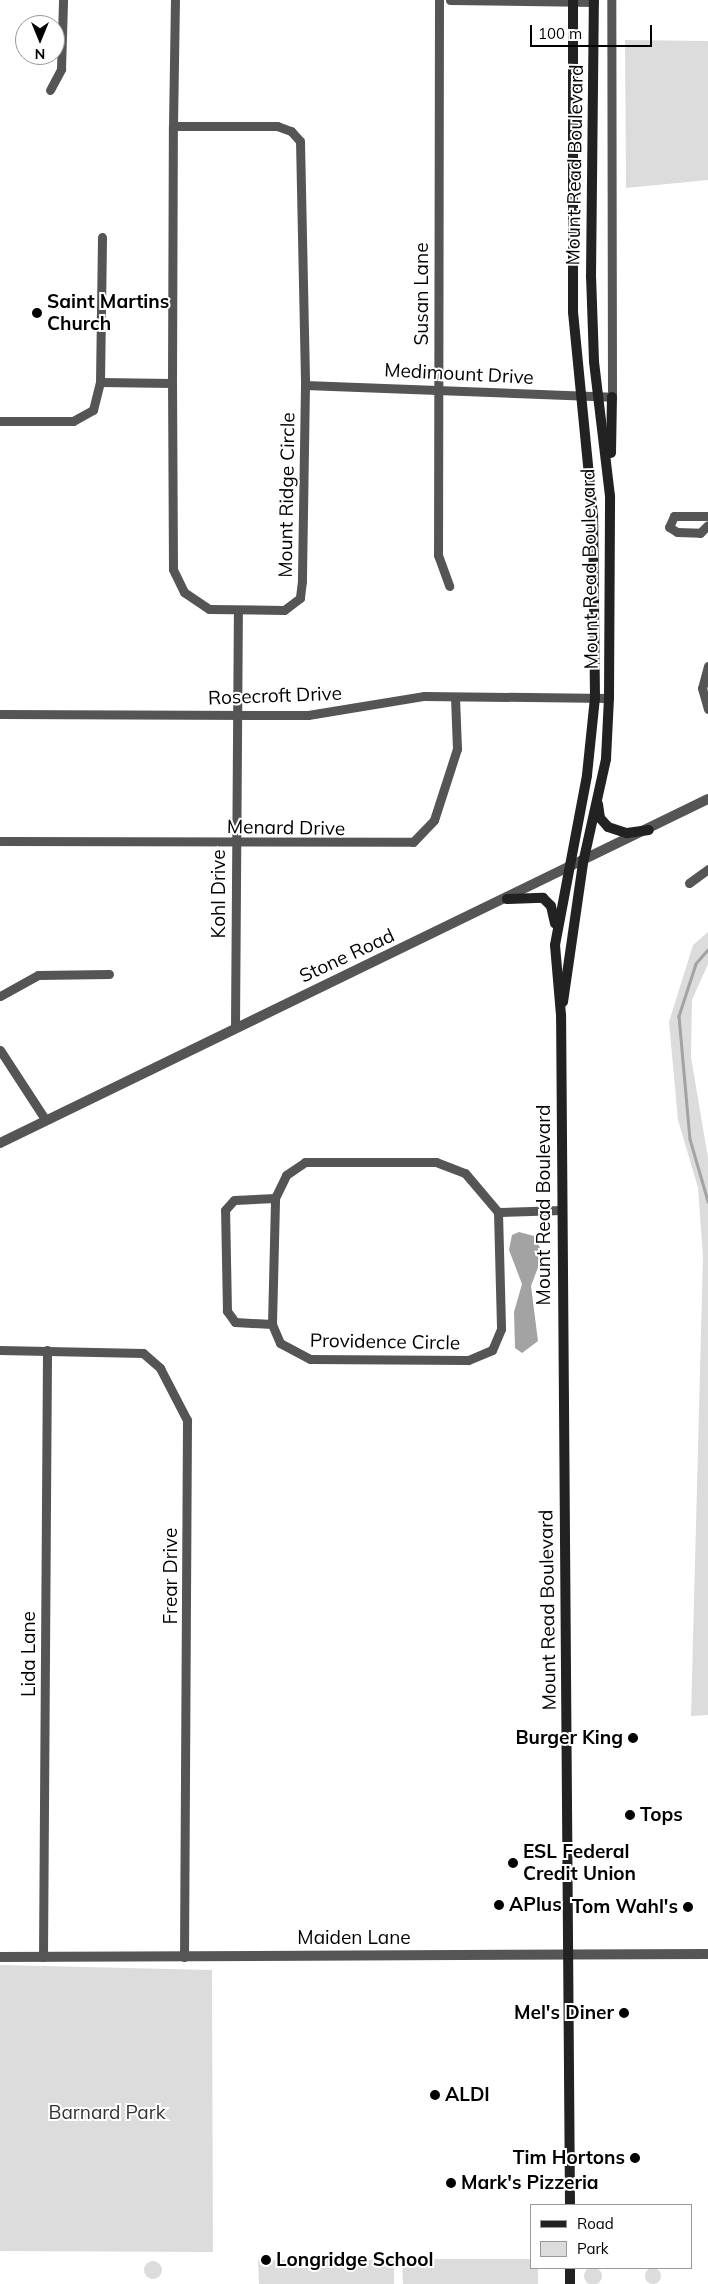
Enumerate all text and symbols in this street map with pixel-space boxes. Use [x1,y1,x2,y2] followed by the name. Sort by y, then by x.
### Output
[15,15,65,65] north arrow
[533,15,656,47] scale bar
[538,24,582,43] text: 100 m
[35,45,45,63] text: N
[562,64,588,266] street label: Mount Read Boulevard
[411,243,433,345] street label: Susan Lane
[47,291,169,335] place label: Saint Martins Church
[31,307,43,319] marker: Saint Martins Church
[384,359,534,389] street label: Medimount Drive
[274,412,300,578] street label: Mount Ridge Circle
[577,468,603,670] street label: Mount Read Boulevard
[208,682,342,710] street label: Rosecroft Drive
[227,816,345,840] street label: Menard Drive
[208,849,230,939] street label: Kohl Drive
[296,924,398,988] street label: Stone Road
[533,1105,555,1305] street label: Mount Read Boulevard
[310,1329,460,1355] street label: Providence Circle
[535,1509,561,1711] street label: Mount Read Boulevard
[160,1528,182,1624] street label: Frear Drive
[18,1611,40,1697] street label: Lida Lane
[515,1727,623,1749] place label: Burger King
[627,1732,639,1744] marker: Burger King
[640,1804,683,1826] place label: Tops
[624,1809,636,1821] marker: Tops
[523,1841,636,1885] place label: ESL Federal Credit Union
[507,1857,519,1869] marker: ESL Federal Credit Union
[509,1894,562,1916] place label: APlus
[572,1896,678,1918] place label: Tom Wahl's
[493,1899,505,1911] marker: APlus
[682,1901,694,1913] marker: Tom Wahl's
[297,1927,411,1949] street label: Maiden Lane
[514,2002,614,2024] place label: Mel's Diner
[618,2007,630,2019] marker: Mel's Diner
[445,2084,490,2106] place label: ALDI
[429,2089,441,2101] marker: ALDI
[49,2102,165,2124] park label: Barnard Park
[513,2147,625,2169] place label: Tim Hortons
[629,2152,641,2164] marker: Tim Hortons
[461,2172,599,2194] place label: Mark's Pizzeria
[445,2177,457,2189] marker: Mark's Pizzeria
[530,2204,693,2269] legend
[577,2214,614,2233] text: Road
[577,2239,609,2258] text: Park
[276,2249,433,2271] place label: Longridge School
[260,2254,272,2266] marker: Longridge School

